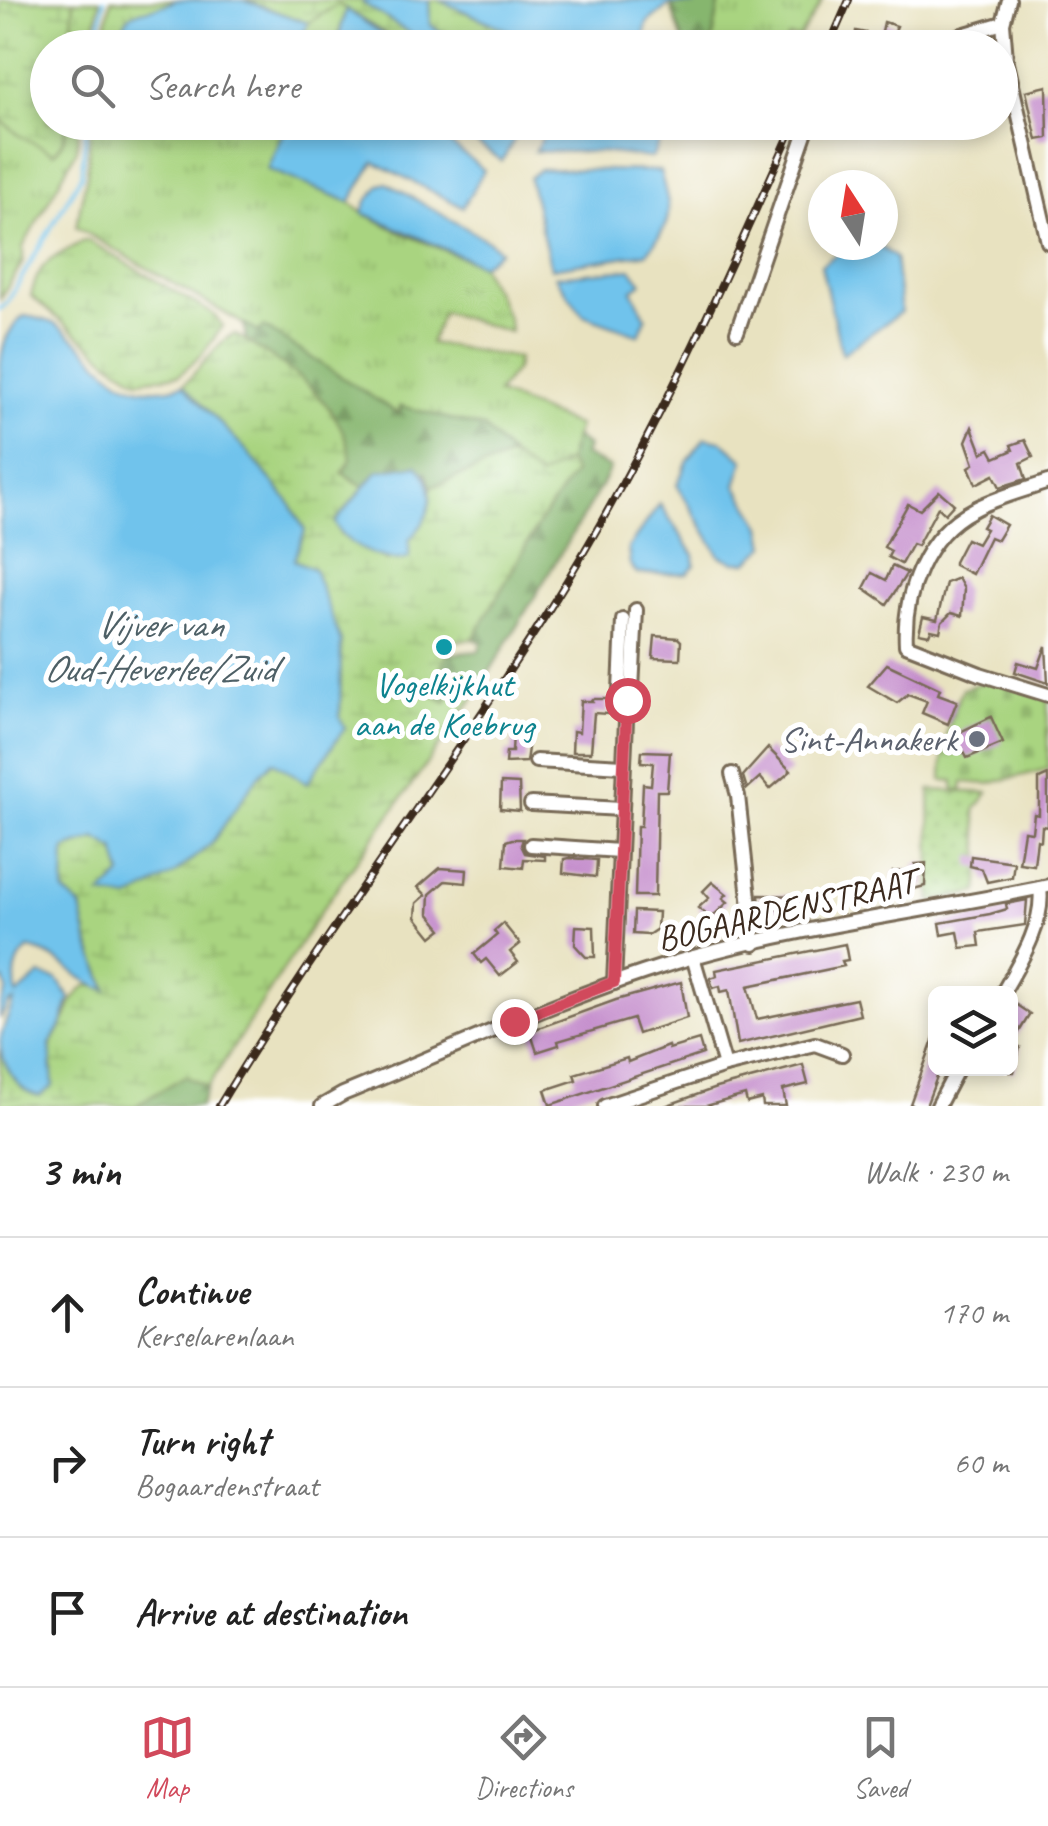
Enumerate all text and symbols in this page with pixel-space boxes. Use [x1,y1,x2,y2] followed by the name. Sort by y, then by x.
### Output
[30,30,1018,140] search box
[65,58,120,113] icon: search
[145,62,300,109] text: Search here
[808,170,898,260] north arrow
[43,601,286,692] water label: Vijver van Oud-Heverlee/Zuid
[433,636,455,658] marker: Vogelkijkhut aan de Koebrug
[354,662,536,747] place label: Vogelkijkhut aan de Koebrug
[605,678,651,724] route start
[780,717,959,762] place label: Sint-Annakerk
[966,728,988,750] marker: Sint-Annakerk
[653,856,928,962] street label: BOGAARDENSTRAAT
[928,986,1018,1076] map controls
[928,986,1018,1076] button: layers
[492,999,538,1045] route end
[40,1145,120,1198] text: 3 min
[864,1151,1008,1192] text: Walk · 230 m
[135,1268,249,1315] text: Continue
[40,1285,95,1340] icon: ahead
[939,1292,1008,1333] text: 170 m
[135,1315,294,1356] text: Kerselarenlaan
[135,1418,269,1465] text: Turn right
[40,1435,95,1490] icon: right
[954,1442,1008,1483] text: 60 m
[135,1465,319,1506] text: Bogaardenstraat
[40,1585,95,1640] icon: arrive
[135,1589,407,1636] text: Arrive at destination
[140,1710,195,1805] tab: Map
[475,1710,573,1805] tab: Directions
[853,1710,908,1805] tab: Saved

